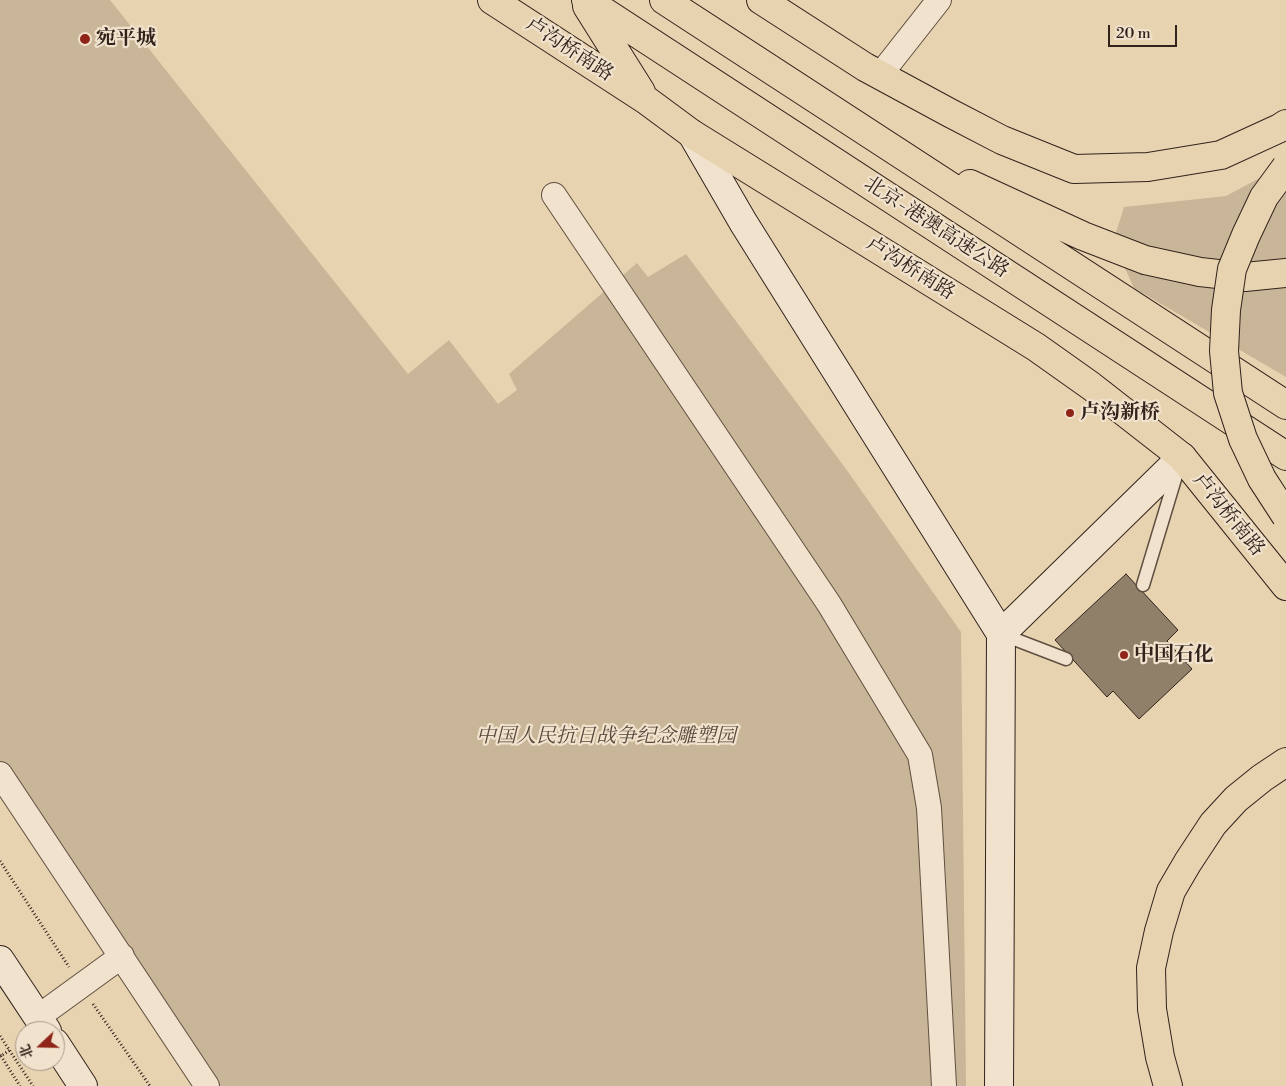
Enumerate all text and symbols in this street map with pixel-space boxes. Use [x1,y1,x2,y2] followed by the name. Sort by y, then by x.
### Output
[521,13,617,87] street label: 卢沟桥南路
[1111,15,1180,47] scale bar
[1116,24,1151,43] text: 20 m
[96,27,156,51] place label: 宛平城
[78,32,92,46] marker: 宛平城
[859,172,1013,284] street label: 北京-港澳高速公路
[861,232,959,306] street label: 卢沟桥南路
[1080,401,1160,425] place label: 卢沟新桥
[1064,407,1076,419] marker: 卢沟新桥
[1187,469,1269,561] street label: 卢沟桥南路
[1134,643,1214,667] place label: 中国石化
[1118,649,1130,661] marker: 中国石化
[476,725,736,749] park label: 中国人民抗日战争纪念雕塑园
[15,1021,65,1071] north arrow
[16,1041,38,1061] text: 北

